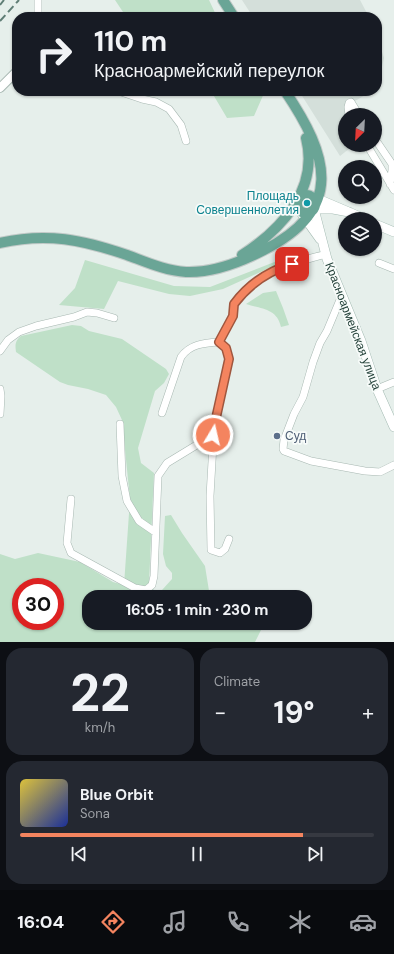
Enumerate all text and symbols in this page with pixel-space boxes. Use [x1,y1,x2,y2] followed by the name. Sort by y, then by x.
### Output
[94,23,167,60] text: 110 m
[28,28,80,80] icon: right
[94,59,324,83] text: Красноармейский переулок
[338,108,382,152] north arrow
[338,108,382,256] map controls
[338,160,382,204] button: search
[196,188,299,218] place label: Площадь Совершеннолетия
[302,198,312,208] marker: Площадь Совершеннолетия
[338,212,382,256] button: layers
[275,247,309,281] pin
[281,253,303,275] icon: arrive
[321,260,385,392] street label: Красноармейская улица
[192,414,234,456] position arrow
[285,428,306,444] place label: Суд
[272,431,282,441] marker: Суд
[12,578,64,630] speed limit sign: 30
[126,600,268,620] text: 16:05 · 1 min · 230 m
[70,659,130,727] text: 22
[214,673,260,690] text: Climate
[274,693,314,732] text: 19°
[214,698,226,727] text: −
[362,698,374,727] text: +
[85,719,115,736] text: km/h
[80,785,154,805] text: Blue Orbit
[80,805,110,822] text: Sona
[68,843,90,865] icon: previous
[186,843,208,865] icon: pause
[304,843,326,865] icon: next
[99,908,127,936] icon: directions
[161,908,189,936] icon: music
[224,908,252,936] icon: phone
[286,908,314,936] icon: climate
[349,908,377,936] icon: car
[17,910,64,934] text: 16:04

